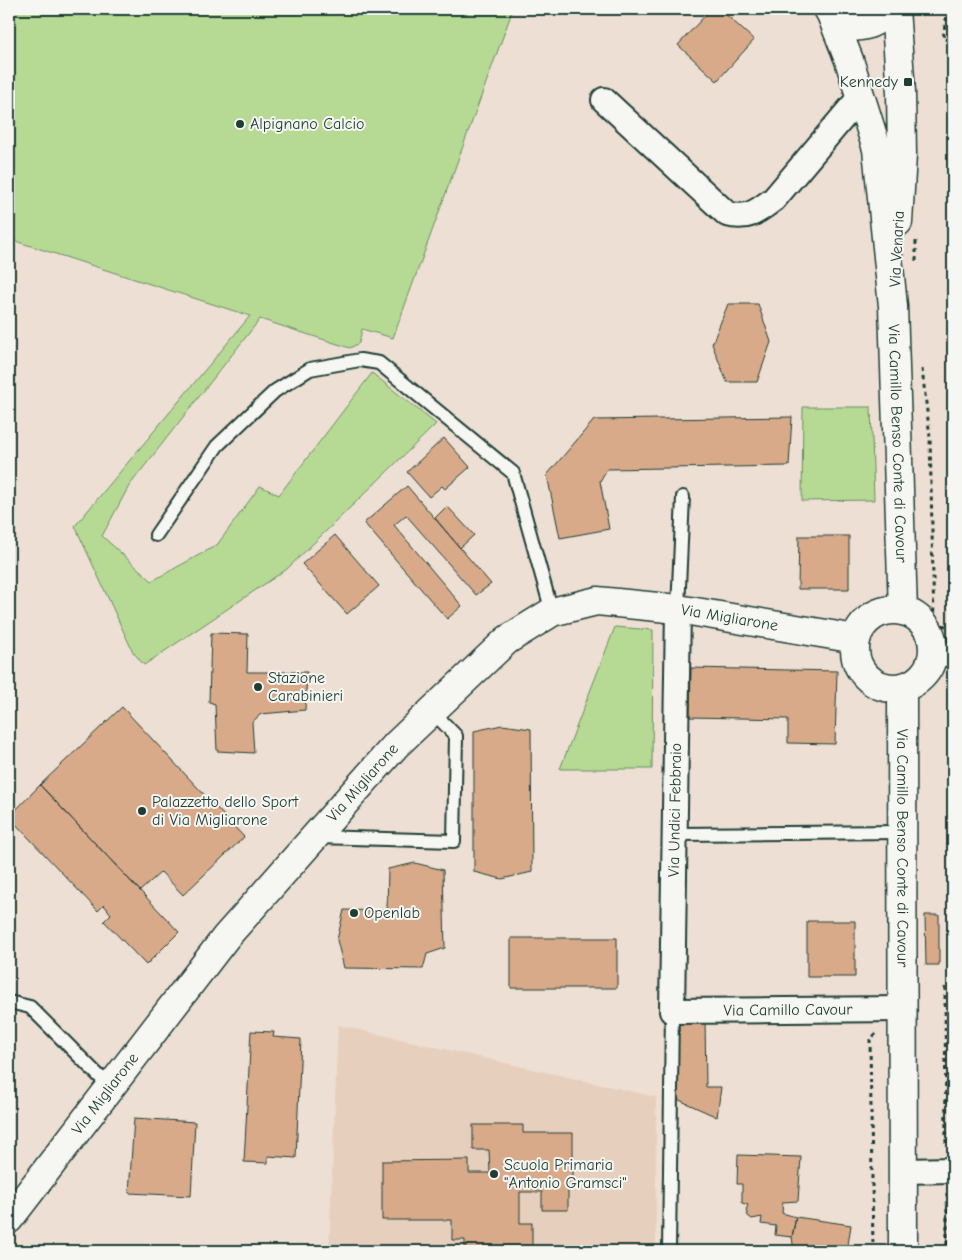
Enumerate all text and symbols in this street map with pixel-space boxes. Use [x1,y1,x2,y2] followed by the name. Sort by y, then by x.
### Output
[840,73,899,91] place label: Kennedy
[902,76,914,88] marker: Kennedy
[250,115,365,133] place label: Alpignano Calcio
[234,118,246,130] marker: Alpignano Calcio
[886,210,908,288] street label: Via Venaria
[885,324,910,564] street label: Via Camillo Benso Conte di Cavour
[680,601,779,635] street label: Via Migliarone
[268,669,343,705] place label: Stazione Carabinieri
[252,681,264,693] marker: Stazione Carabinieri
[893,729,911,968] street label: Via Camillo Benso Conte di Cavour
[323,740,402,825] street label: Via Migliarone
[665,743,685,877] street label: Via Undici Febbraio
[152,793,299,829] place label: Palazzetto dello Sport di Via Migliarone
[136,805,148,817] marker: Palazzetto dello Sport di Via Migliarone
[364,904,420,922] place label: Openlab
[348,907,360,919] marker: Openlab
[723,1000,853,1020] street label: Via Camillo Cavour
[68,1049,142,1138] street label: Via Migliarone
[504,1156,627,1192] place label: Scuola Primaria "Antonio Gramsci"
[488,1168,500,1180] marker: Scuola Primaria "Antonio Gramsci"

